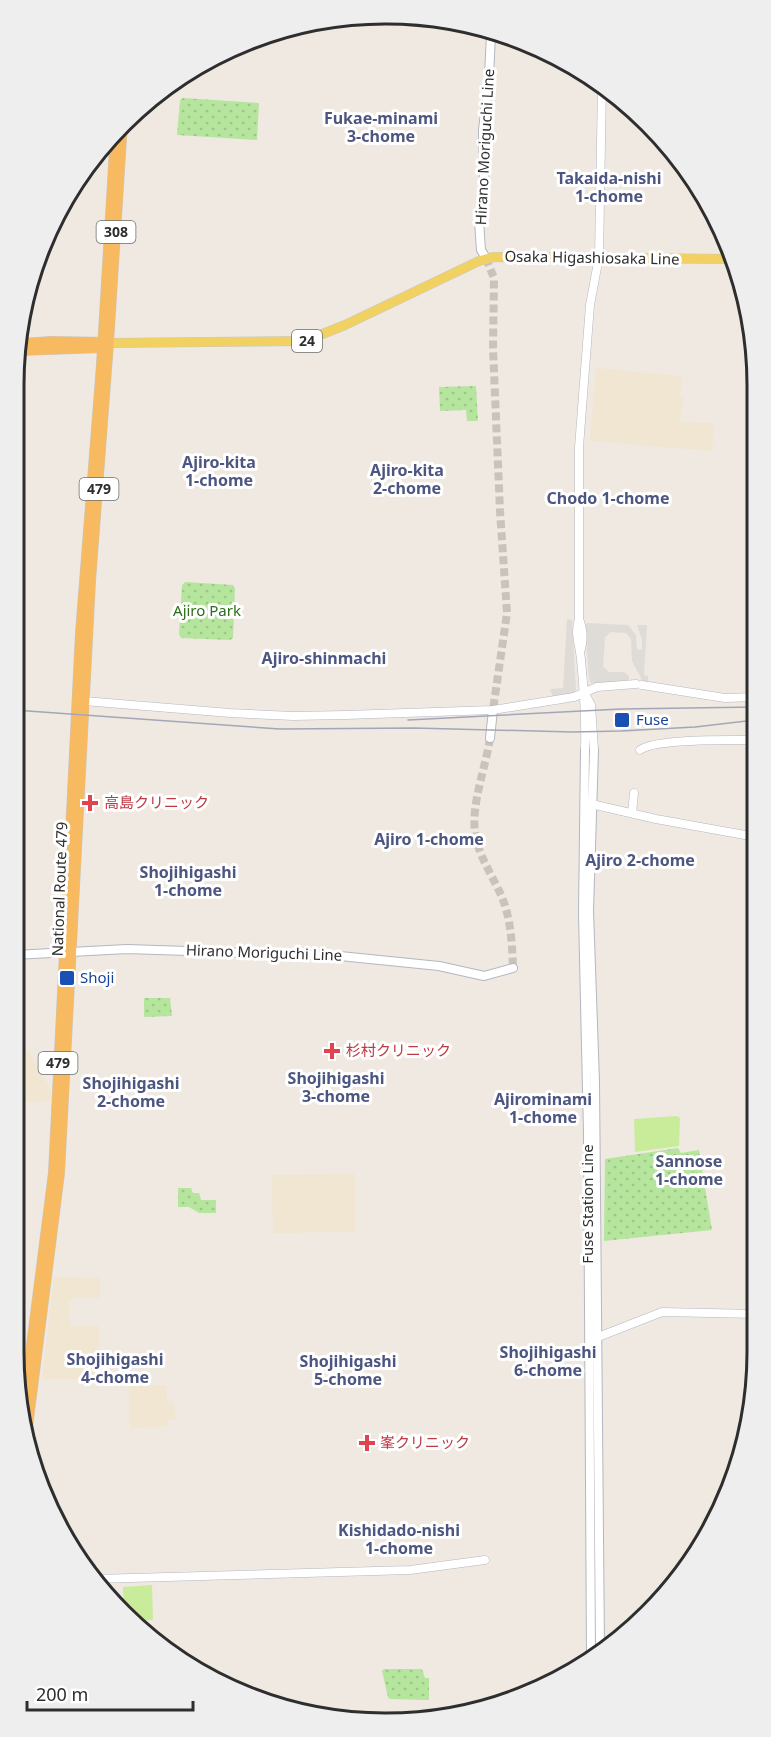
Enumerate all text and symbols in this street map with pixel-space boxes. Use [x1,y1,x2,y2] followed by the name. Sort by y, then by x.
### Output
[470,68,498,226] street label: Hirano Moriguchi Line
[324,107,438,147] district label: Fukae-minami 3-chome
[556,167,662,207] district label: Takaida-nishi 1-chome
[96,221,136,243] road number: 308
[504,245,680,269] street label: Osaka Higashiosaka Line
[292,330,322,352] road number: 24
[182,451,256,491] district label: Ajiro-kita 1-chome
[370,459,444,499] district label: Ajiro-kita 2-chome
[80,478,118,500] road number: 479
[546,487,670,509] district label: Chodo 1-chome
[173,600,241,620] park label: Ajiro Park
[262,647,386,669] district label: Ajiro-shinmachi
[636,709,669,729] place label: Fuse
[613,711,631,729] marker: Fuse
[104,792,209,812] place label: 高島クリニック
[81,794,99,812] marker: 高島クリニック
[47,821,71,957] street label: National Route 479
[374,828,484,850] district label: Ajiro 1-chome
[585,849,695,871] district label: Ajiro 2-chome
[140,861,236,901] district label: Shojihigashi 1-chome
[185,939,343,965] street label: Hirano Moriguchi Line
[80,967,114,987] place label: Shoji
[58,969,76,987] marker: Shoji
[346,1040,451,1060] place label: 杉村クリニック
[323,1042,341,1060] marker: 杉村クリニック
[38,1052,78,1074] road number: 479
[288,1067,384,1107] district label: Shojihigashi 3-chome
[83,1072,179,1112] district label: Shojihigashi 2-chome
[494,1088,592,1128] district label: Ajirominami 1-chome
[577,1144,597,1264] street label: Fuse Station Line
[655,1150,723,1190] district label: Sannose 1-chome
[500,1341,596,1381] district label: Shojihigashi 6-chome
[67,1348,163,1388] district label: Shojihigashi 4-chome
[300,1350,396,1390] district label: Shojihigashi 5-chome
[380,1432,470,1452] place label: 峯クリニック
[358,1434,376,1452] marker: 峯クリニック
[338,1519,460,1559] district label: Kishidado-nishi 1-chome
[27,1674,194,1712] scale bar
[36,1682,88,1706] text: 200 m

